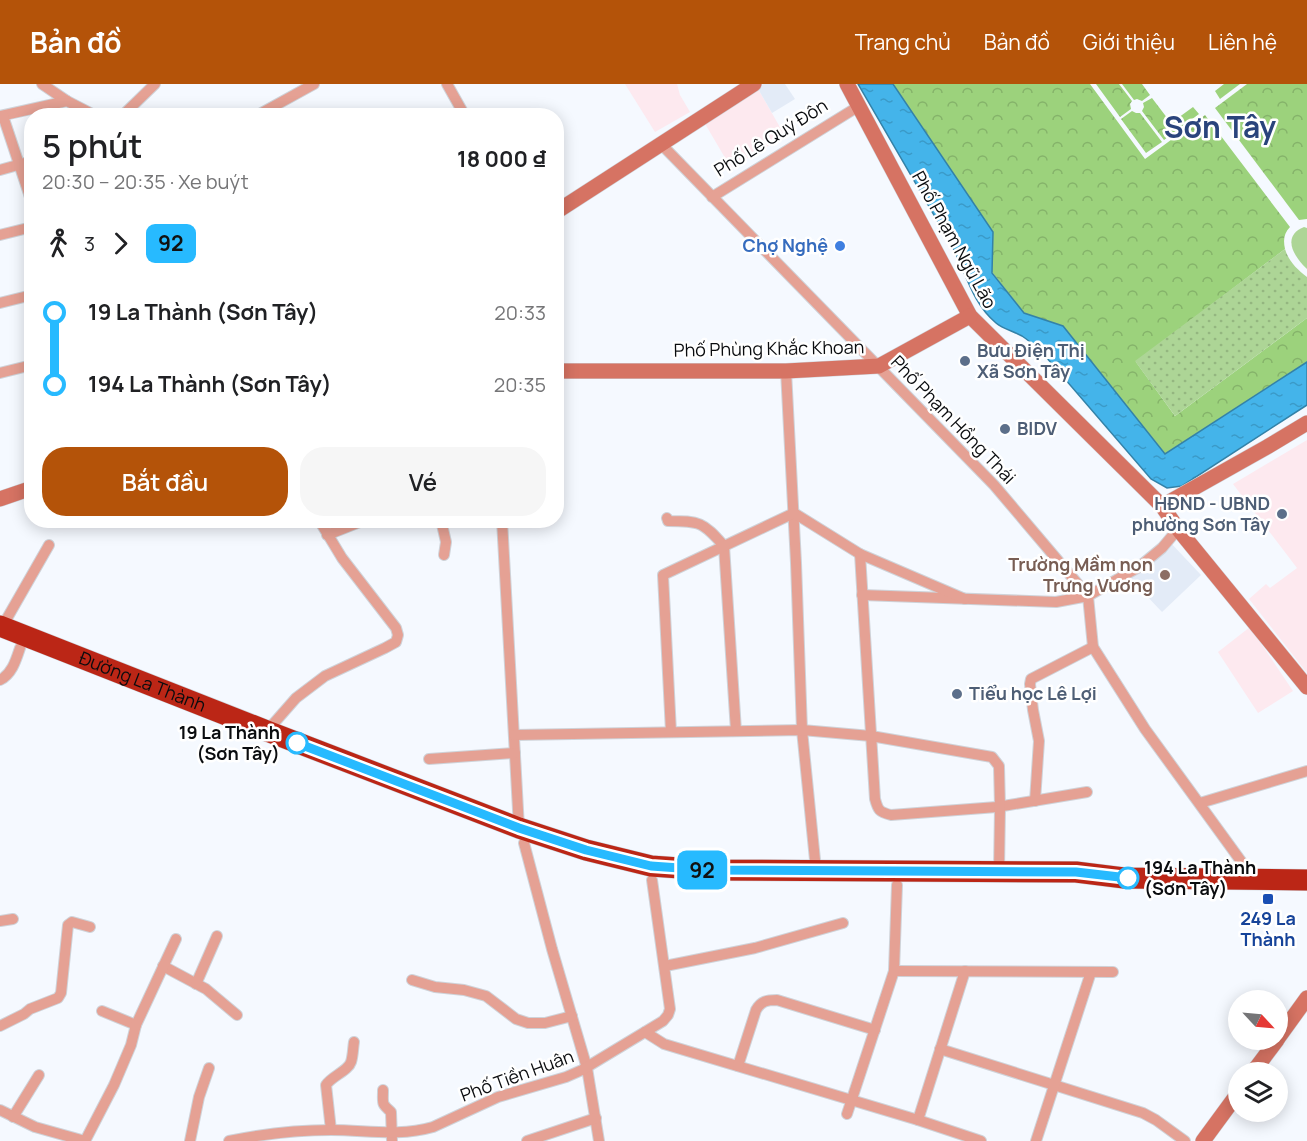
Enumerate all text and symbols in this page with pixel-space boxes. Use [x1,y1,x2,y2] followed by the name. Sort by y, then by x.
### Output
[30,23,122,61] text: Bản đồ
[855,28,951,56] text: Trang chủ
[984,28,1050,56] text: Bản đồ
[1083,28,1175,56] text: Giới thiệu
[1208,28,1277,56] text: Liên hệ
[709,93,832,182] street label: Phố Lê Quý Đôn
[1164,106,1276,147] district label: Sơn Tây
[42,123,142,168] text: 5 phút
[457,144,546,174] text: 18 000 ₫
[907,167,1003,312] street label: Phố Phạm Ngũ Lão
[42,168,249,195] text: 20:30 – 20:35 · Xe buýt
[42,227,75,260] icon: walk
[104,227,137,260] icon: forward
[158,229,184,257] text: 92
[84,230,95,257] text: 3
[743,233,828,257] place label: Chợ Nghệ
[833,239,847,253] marker: Chợ Nghệ
[88,297,318,327] text: 19 La Thành (Sơn Tây)
[494,299,546,326] text: 20:33
[673,334,865,362] street label: Phố Phùng Khắc Khoan
[977,338,1085,383] place label: Bưu Điện Thị Xã Sơn Tây
[886,350,1021,489] street label: Phố Phạm Hồng Thái
[958,354,972,368] marker: Bưu Điện Thị Xã Sơn Tây
[88,369,332,399] text: 194 La Thành (Sơn Tây)
[494,371,546,398] text: 20:35
[1017,416,1057,440] place label: BIDV
[998,422,1012,436] marker: BIDV
[42,447,288,516] button: Bắt đầu
[300,447,546,516] button: Vé
[1132,491,1270,536] place label: HĐND - UBND phường Sơn Tây
[1275,507,1289,521] marker: HĐND - UBND phường Sơn Tây
[1008,552,1153,597] place label: Trường Mầm non Trưng Vương
[1158,568,1172,582] marker: Trường Mầm non Trưng Vương
[76,645,210,717] street label: Đường La Thành
[969,681,1097,705] place label: Tiểu học Lê Lợi
[950,687,964,701] marker: Tiểu học Lê Lợi
[179,720,280,765] place label: 19 La Thành (Sơn Tây)
[286,732,308,754] marker: 19 La Thành (Sơn Tây)
[675,850,729,890] line badge: 92
[1144,855,1256,900] place label: 194 La Thành (Sơn Tây)
[689,856,715,884] text: 92
[1117,867,1139,889] marker: 194 La Thành (Sơn Tây)
[1261,892,1275,906] marker: 249 La Thành
[1240,906,1296,951] place label: 249 La Thành
[1228,990,1288,1050] north arrow
[1228,990,1288,1122] map controls
[457,1043,577,1107] street label: Phố Tiền Huân
[1228,1062,1288,1122] button: layers

